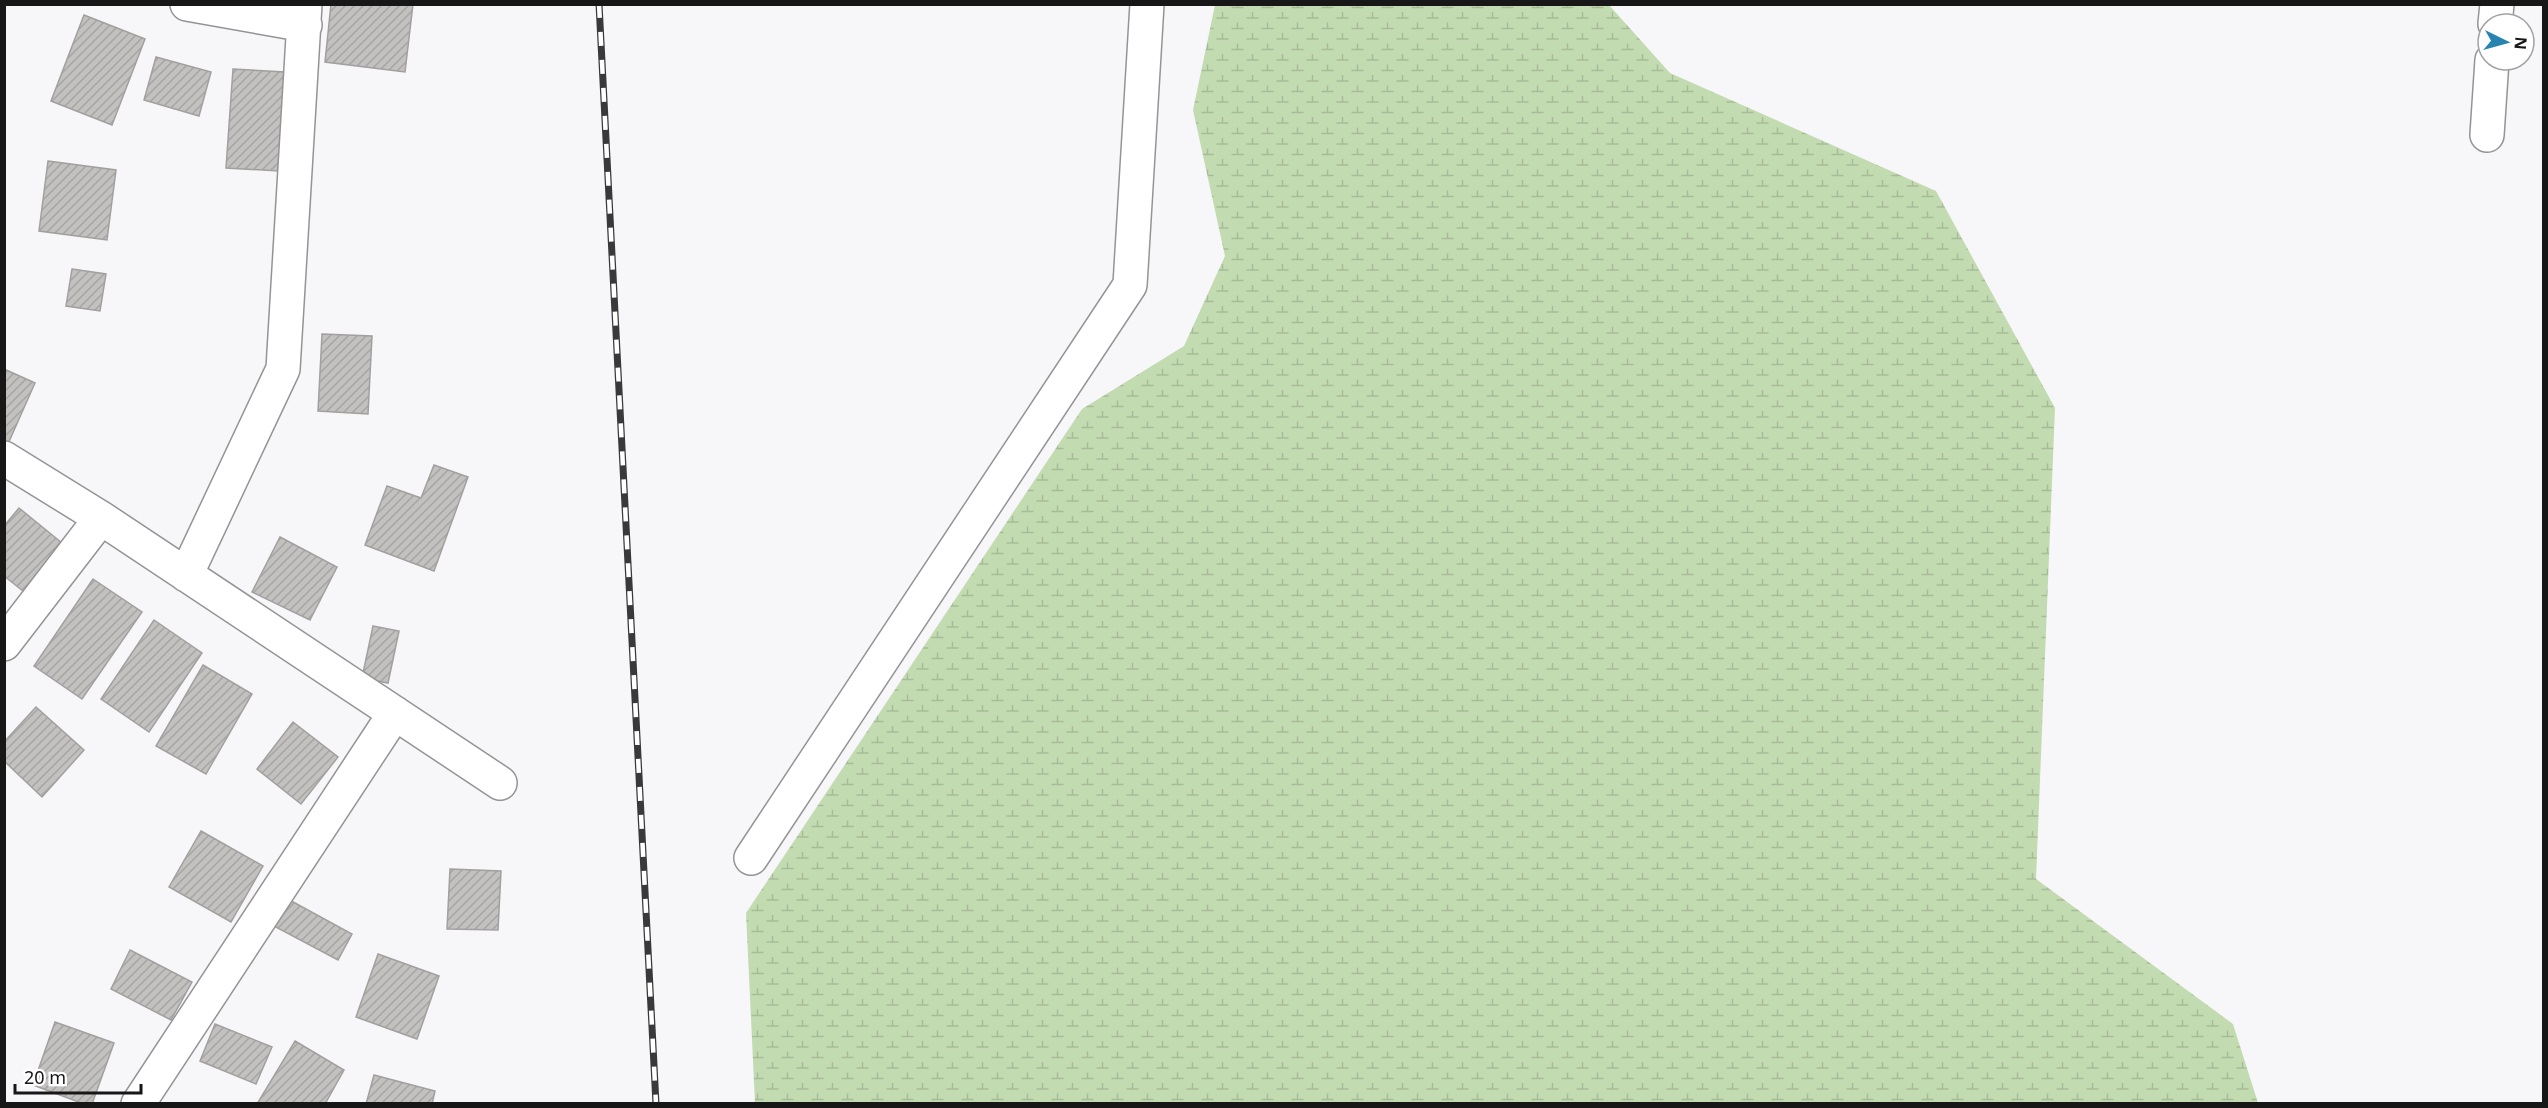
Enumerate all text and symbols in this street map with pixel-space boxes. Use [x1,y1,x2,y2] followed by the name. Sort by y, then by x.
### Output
[2476,12,2536,72] north arrow
[2509,36,2532,51] text: N
[15,1057,141,1095] scale bar
[24,1065,66,1089] text: 20 m

